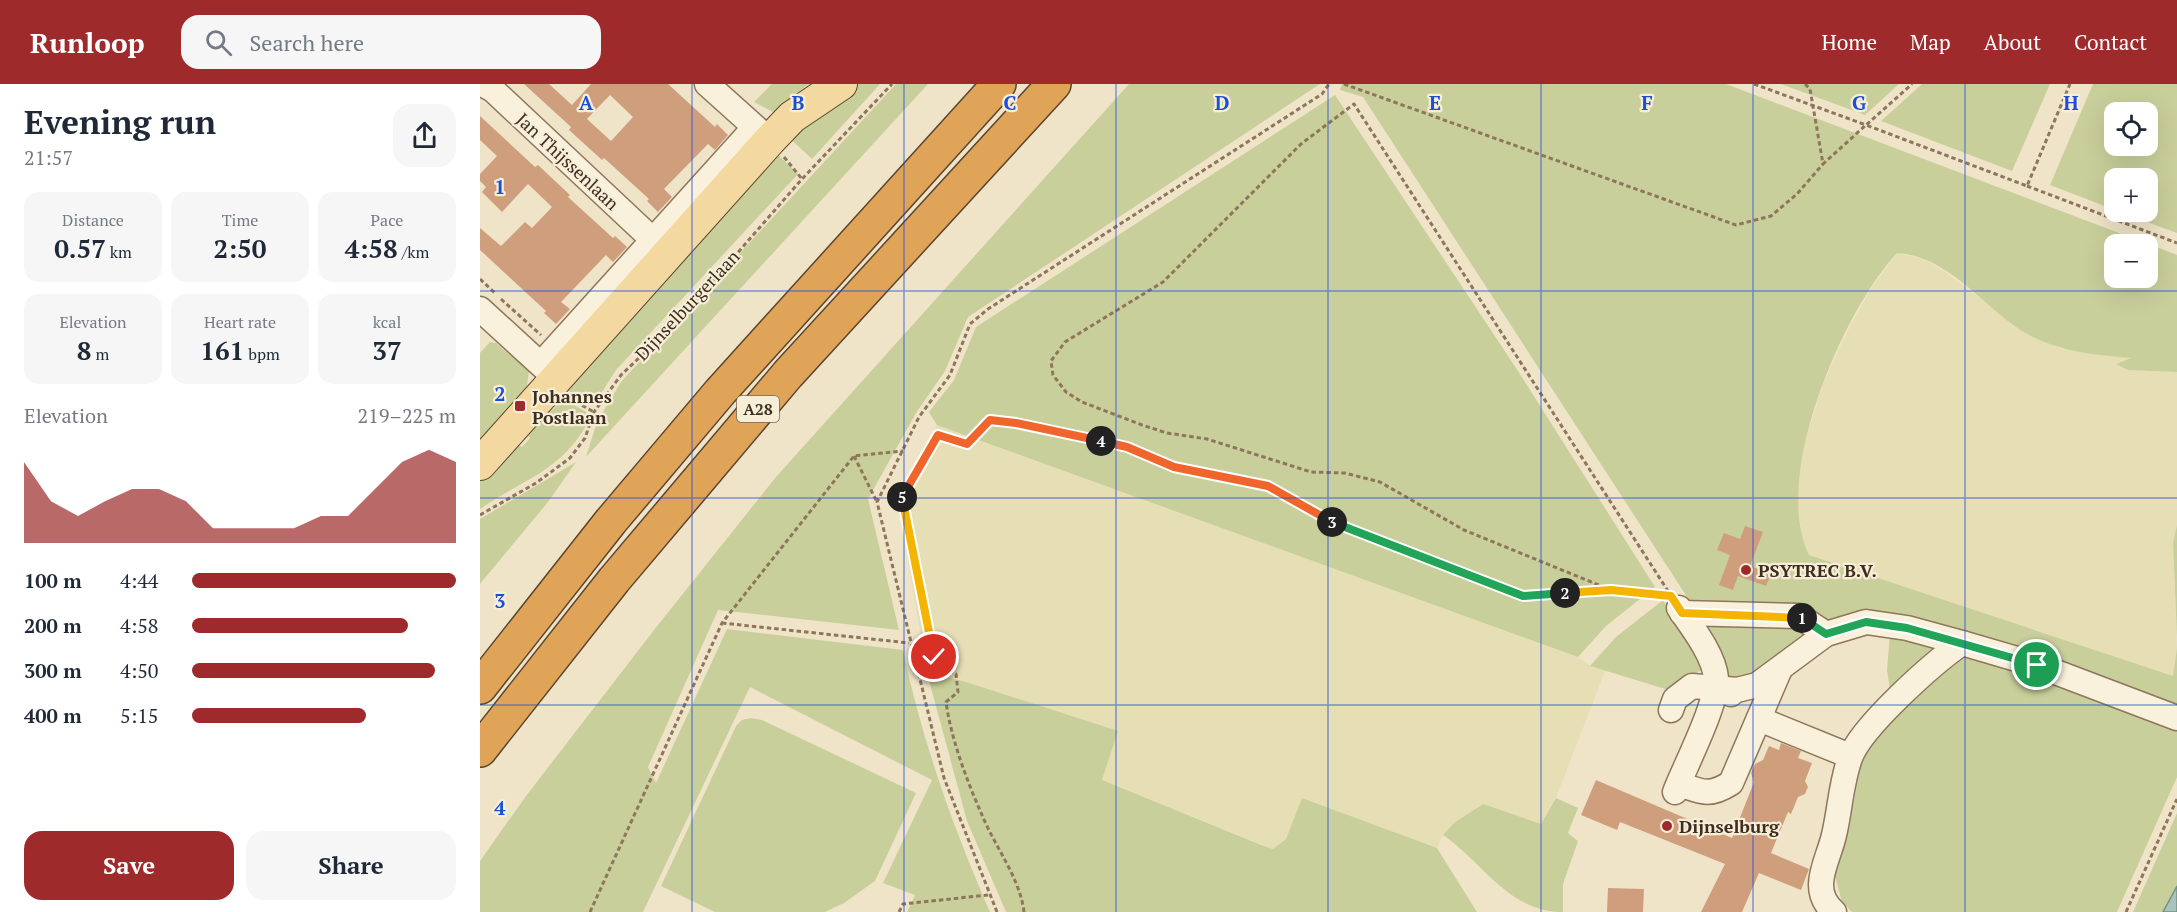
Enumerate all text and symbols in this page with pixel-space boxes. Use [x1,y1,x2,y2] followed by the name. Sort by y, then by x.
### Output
[181,15,601,69] search box
[30,24,145,61] text: Runloop
[202,26,235,59] icon: search
[250,28,364,57] text: Search here
[1821,28,1877,56] text: Home
[1910,28,1951,56] text: Map
[1984,28,2041,56] text: About
[2074,28,2147,56] text: Contact
[579,89,594,116] text: A
[792,89,805,116] text: B
[1003,89,1017,116] text: C
[1215,89,1229,116] text: D
[1429,89,1441,116] text: E
[1641,89,1653,116] text: F
[1852,89,1866,116] text: G
[2063,89,2079,116] text: H
[24,100,216,143] text: Evening run
[2104,102,2158,288] map controls
[2104,102,2158,156] button: locate
[393,104,456,167] button: share
[511,107,625,215] street label: Jan Thijssenlaan
[24,144,73,171] text: 21:57
[2104,168,2158,222] button: +
[494,173,506,200] text: 1
[62,209,124,231] text: Distance
[222,209,258,231] text: Time
[371,209,403,231] text: Pace
[54,231,106,265] text: 0.57
[214,231,267,265] text: 2:50
[345,231,398,265] text: 4:58
[2104,234,2158,288] button: −
[106,241,132,263] text: km
[398,241,429,263] text: /km
[629,244,745,366] street label: Dijnselburgerlaan
[59,311,127,333] text: Elevation
[204,311,276,333] text: Heart rate
[373,311,401,333] text: kcal
[77,333,92,367] text: 8
[200,333,244,367] text: 161
[372,333,402,367] text: 37
[92,343,109,365] text: m
[244,343,280,365] text: bpm
[494,380,506,407] text: 2
[532,384,612,429] place label: Johannes Postlaan
[737,396,779,422] road number: A28
[513,399,527,413] marker: Johannes Postlaan
[24,402,108,429] text: Elevation
[357,402,456,429] text: 219–225 m
[1086,426,1116,456] pin: 4
[1096,430,1106,452] text: 4
[887,482,917,512] pin: 5
[897,486,907,508] text: 5
[1317,507,1347,537] pin: 3
[1327,511,1337,533] text: 3
[1758,558,1877,582] place label: PSYTREC B.V.
[1739,563,1753,577] marker: PSYTREC B.V.
[24,567,82,594] text: 100 m
[120,567,159,594] text: 4:44
[1550,578,1580,608] pin: 2
[1560,582,1570,604] text: 2
[494,587,506,614] text: 3
[1787,603,1817,633] pin: 1
[1797,607,1807,629] text: 1
[24,612,82,639] text: 200 m
[120,612,159,639] text: 4:58
[908,631,959,682] pin
[2011,639,2062,690] pin
[917,640,950,673] icon: check
[2020,648,2053,681] icon: arrive
[24,657,82,684] text: 300 m
[120,657,159,684] text: 4:50
[24,702,82,729] text: 400 m
[120,702,159,729] text: 5:15
[494,794,506,821] text: 4
[1679,814,1780,838] place label: Dijnselburg
[1660,819,1674,833] marker: Dijnselburg
[24,831,234,900] button: Save
[246,831,456,900] button: Share

